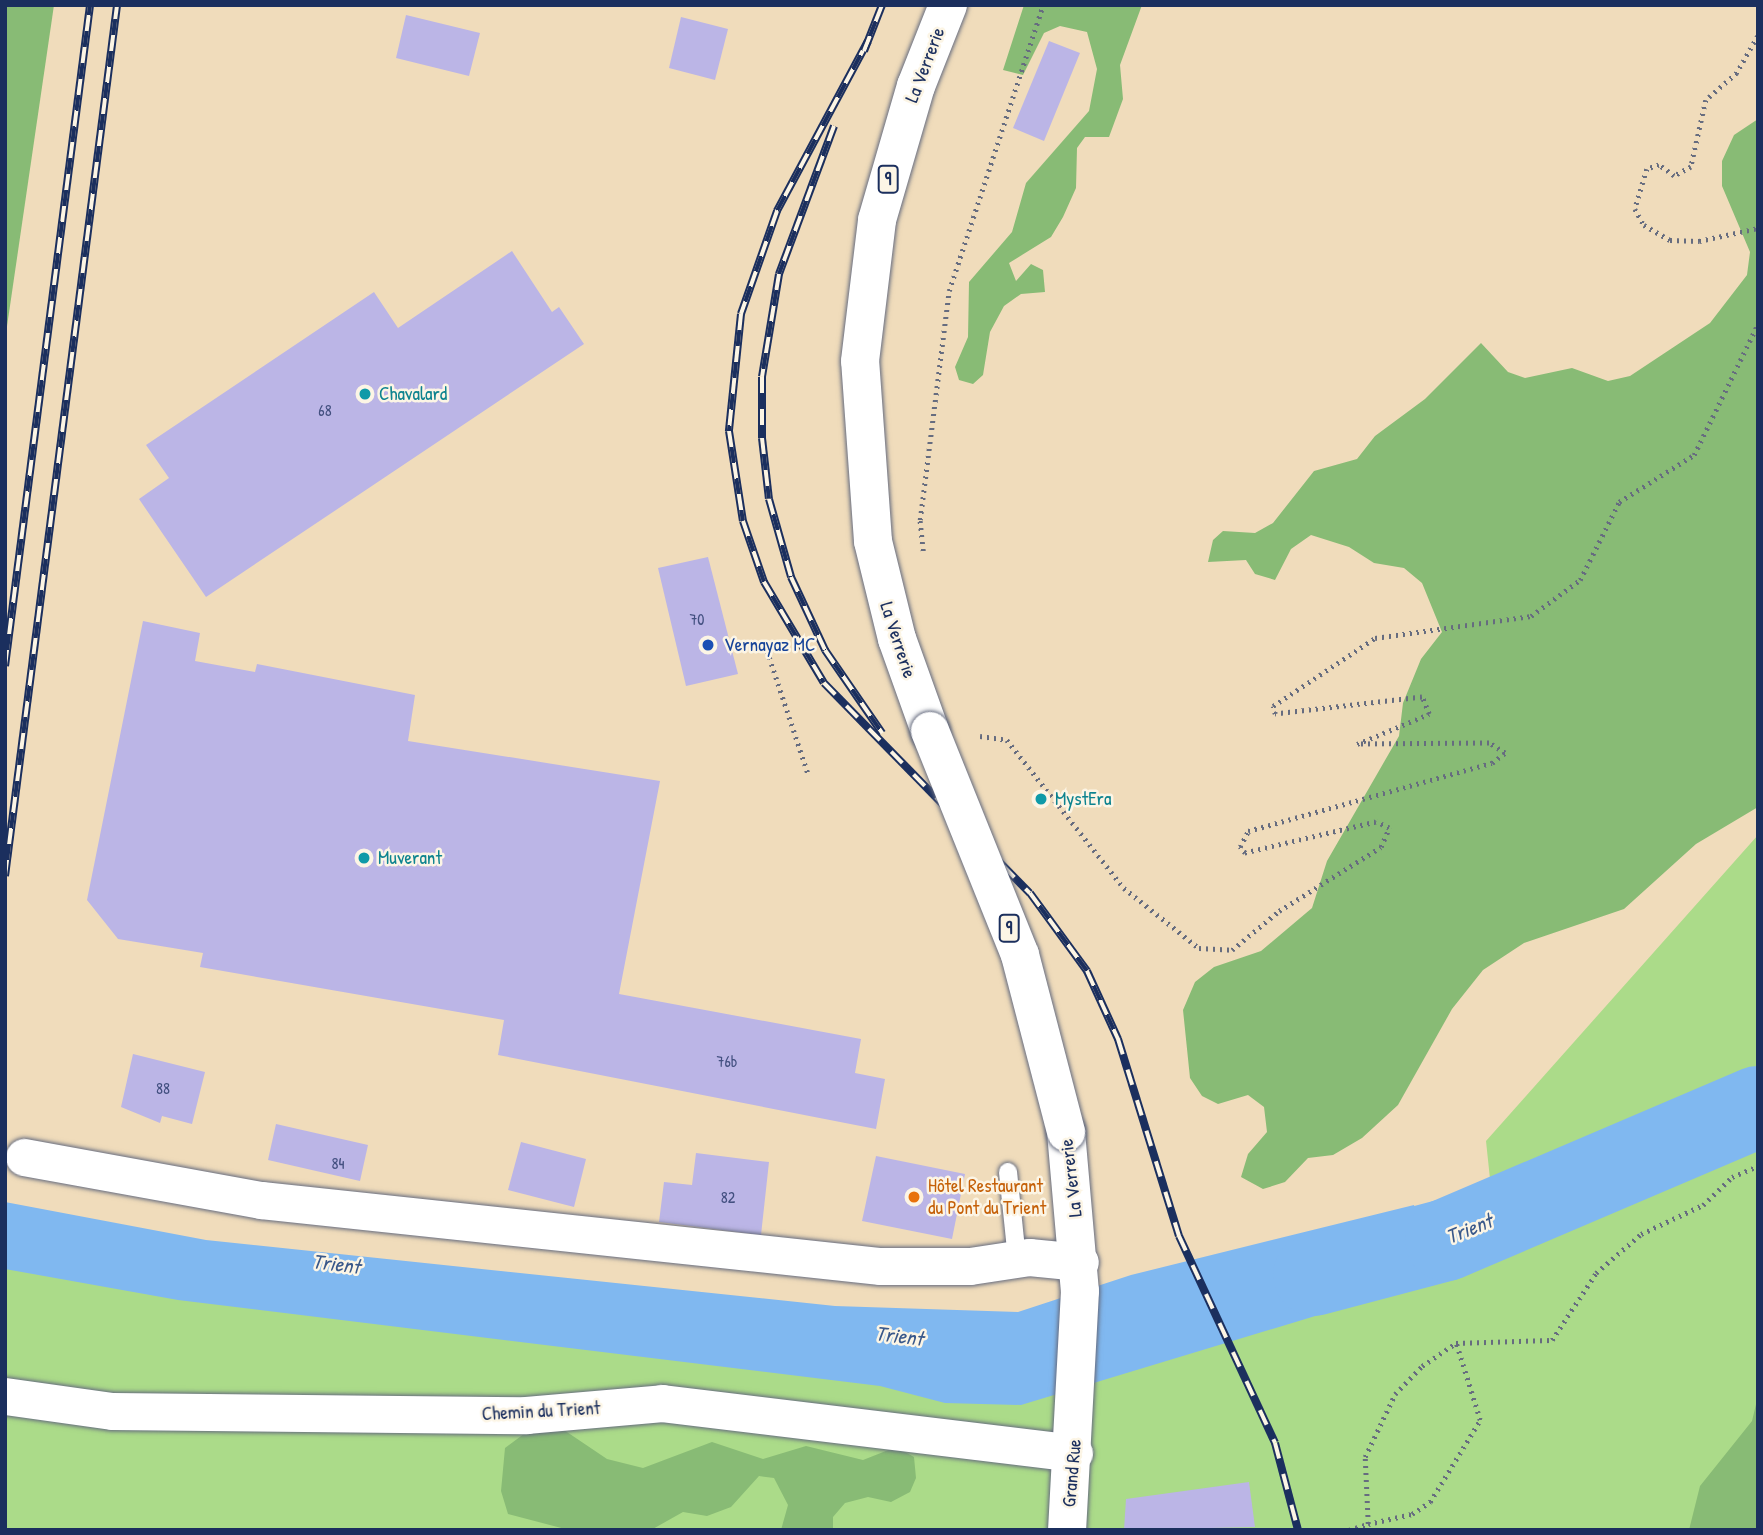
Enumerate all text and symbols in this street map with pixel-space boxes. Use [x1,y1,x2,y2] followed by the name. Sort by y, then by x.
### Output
[900,24,950,106] street label: La Verrerie
[878,164,898,194] road number: 9
[379,383,447,405] place label: Chavalard
[357,386,373,402] marker: Chavalard
[318,400,332,420] house number: 68
[875,599,921,681] street label: La Verrerie
[689,609,705,629] house number: 70
[724,634,815,656] place label: Vernayaz MC
[698,635,718,655] marker: Vernayaz MC
[1055,788,1111,810] place label: MystEra
[1033,791,1049,807] marker: MystEra
[378,847,442,869] place label: Muverant
[356,850,372,866] marker: Muverant
[998,914,1020,943] road number: 9
[717,1051,737,1071] house number: 76b
[156,1078,170,1098] house number: 88
[1055,1138,1087,1218] street label: La Verrerie
[332,1153,344,1173] house number: 84
[928,1175,1046,1219] place label: Hôtel Restaurant du Pont du Trient
[721,1187,735,1207] house number: 82
[906,1189,922,1205] marker: Hôtel Restaurant du Pont du Trient
[1442,1208,1496,1250] water label: Trient
[311,1249,361,1279] water label: Trient
[874,1321,924,1351] water label: Trient
[481,1397,601,1425] street label: Chemin du Trient
[1058,1438,1086,1508] street label: Grand Rue

